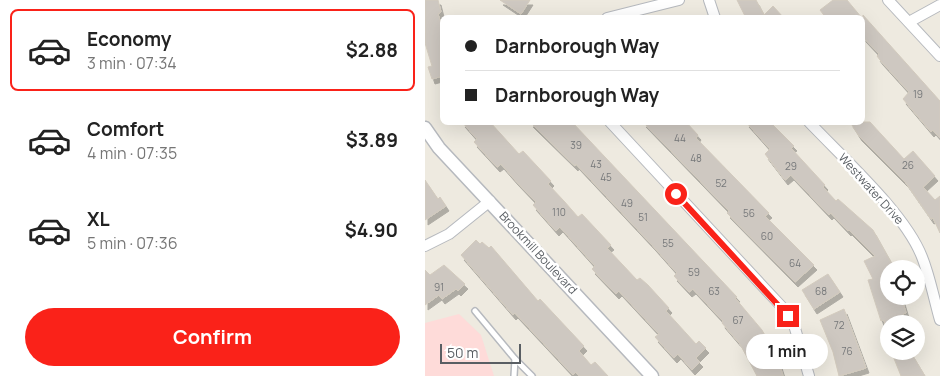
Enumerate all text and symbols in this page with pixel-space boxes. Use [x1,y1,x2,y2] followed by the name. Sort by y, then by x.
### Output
[87,26,171,52] text: Economy
[27,28,72,73] icon: car
[495,33,659,59] text: Darnborough Way
[346,37,398,63] text: $2.88
[87,52,177,74] text: 3 min · 07:34
[495,82,659,108] text: Darnborough Way
[913,87,923,101] house number: 19
[87,116,164,142] text: Comfort
[27,118,72,163] icon: car
[346,127,398,153] text: $3.89
[674,131,686,145] house number: 44
[570,138,582,152] house number: 39
[87,142,177,164] text: 4 min · 07:35
[835,149,908,228] street label: Westwater Drive
[690,151,702,165] house number: 48
[590,157,602,171] house number: 43
[902,158,914,172] house number: 26
[785,159,797,173] house number: 29
[600,170,612,184] house number: 45
[715,176,727,190] house number: 52
[665,183,687,205] route start
[621,196,633,210] house number: 49
[552,205,566,219] house number: 110
[87,206,110,232] text: XL
[743,206,755,220] house number: 56
[27,208,72,253] icon: car
[495,208,581,298] street label: Brookmill Boulevard
[638,210,648,224] house number: 51
[345,217,398,243] text: $4.90
[761,229,773,243] house number: 60
[87,232,178,254] text: 5 min · 07:36
[662,236,674,250] house number: 55
[789,256,801,270] house number: 64
[880,260,925,360] map controls
[880,260,925,305] button: locate
[688,265,700,279] house number: 59
[434,280,444,294] house number: 91
[708,284,720,298] house number: 63
[815,284,827,298] house number: 68
[777,305,799,327] route end
[25,308,400,366] button: Confirm
[732,313,744,327] house number: 67
[880,315,925,360] button: layers
[834,318,845,332] house number: 72
[747,334,829,368] callout: 1 min
[767,340,807,362] text: 1 min
[440,341,521,364] scale bar
[447,343,478,362] text: 50 m
[841,344,853,358] house number: 76

